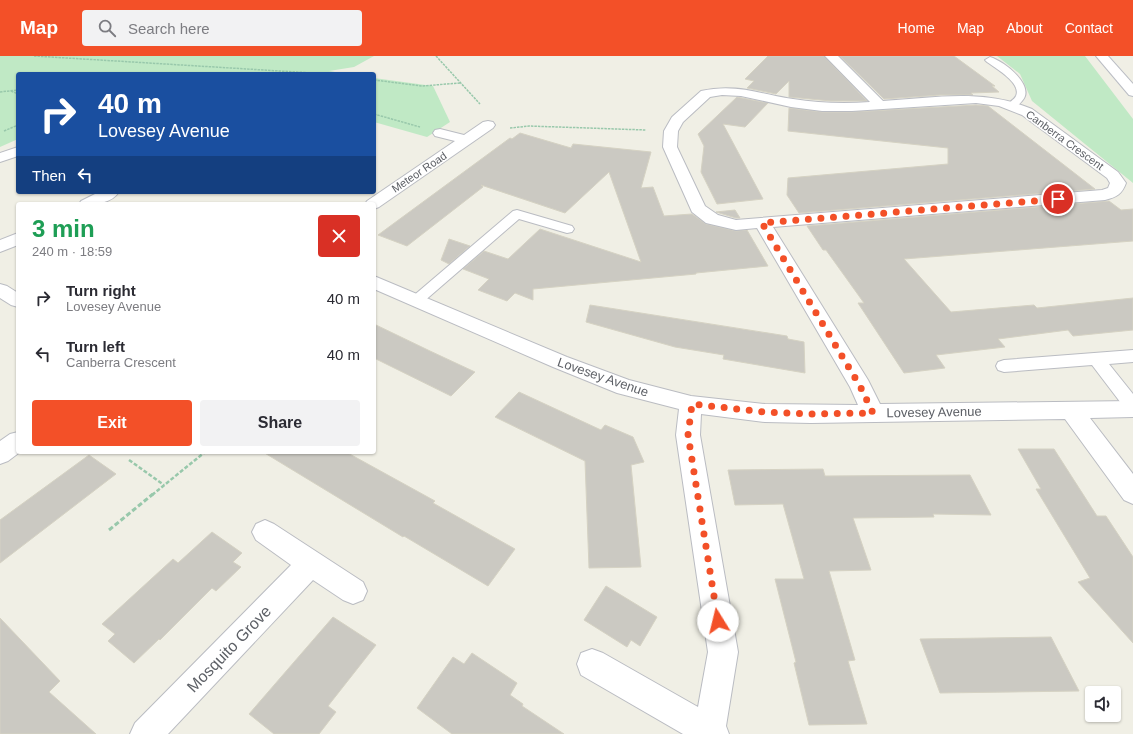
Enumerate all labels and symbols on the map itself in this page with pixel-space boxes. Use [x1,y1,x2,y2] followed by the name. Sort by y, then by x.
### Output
[1024,108,1106,172] street label: Canberra Crescent
[389,149,449,195] street label: Meteor Road
[1041,182,1075,216] pin
[556,354,650,400] street label: Lovesey Avenue
[886,404,982,420] street label: Lovesey Avenue
[697,600,739,642] position arrow
[184,602,274,696] street label: Mosquito Grove

